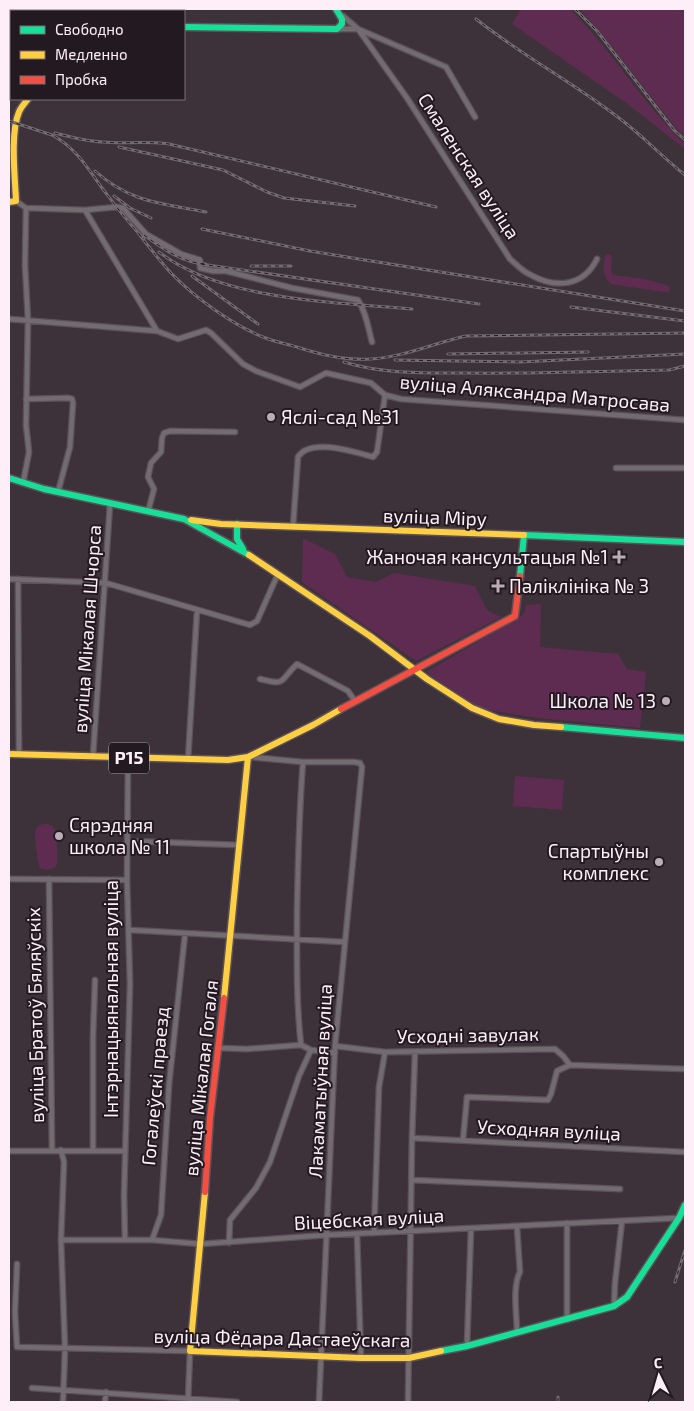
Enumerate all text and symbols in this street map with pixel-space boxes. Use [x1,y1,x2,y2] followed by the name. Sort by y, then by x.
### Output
[10,10,185,100] legend
[55,20,124,38] text: Свободно
[55,45,128,63] text: Медленно
[55,70,107,88] text: Пробка
[413,89,525,243] street label: Смаленская вуліца
[399,369,671,417] street label: вуліца Аляксандра Матросава
[281,405,400,428] place label: Яслі-сад №31
[265,411,277,423] marker: Яслі-сад №31
[383,503,487,531] street label: вуліца Міру
[68,524,106,734] street label: вуліца Мікалая Шчорса
[366,545,608,569] place label: Жаночая кансультацыя №1
[612,550,626,564] marker: Жаночая кансультацыя №1
[509,574,649,597] place label: Паліклініка № 3
[491,579,505,593] marker: Паліклініка № 3
[549,689,656,712] place label: Школа № 13
[660,695,672,707] marker: Школа № 13
[109,742,149,774] road number: Р15
[69,813,170,858] place label: Сярэдняя школа № 11
[53,830,65,842] marker: Сярэдняя школа № 11
[548,839,649,884] place label: Спартыўны комплекс
[653,856,665,868] marker: Спартыўны комплекс
[99,880,123,1118] street label: Інтэрнацыянальная вуліца
[21,907,49,1123] street label: вуліца Братоў Бяляўскіх
[179,979,223,1177] street label: вуліца Мікалая Гогаля
[303,983,337,1179] street label: Лакаматыўная вуліца
[136,1005,174,1167] street label: Гогалеўскі праезд
[397,1022,539,1048] street label: Усходні завулак
[477,1114,621,1146] street label: Усходняя вуліца
[293,1203,445,1235] street label: Віцебская вуліца
[153,1324,411,1352] street label: вуліца Фёдара Дастаеўскага
[634,1351,684,1401] north arrow
[653,1354,663,1371] text: С

